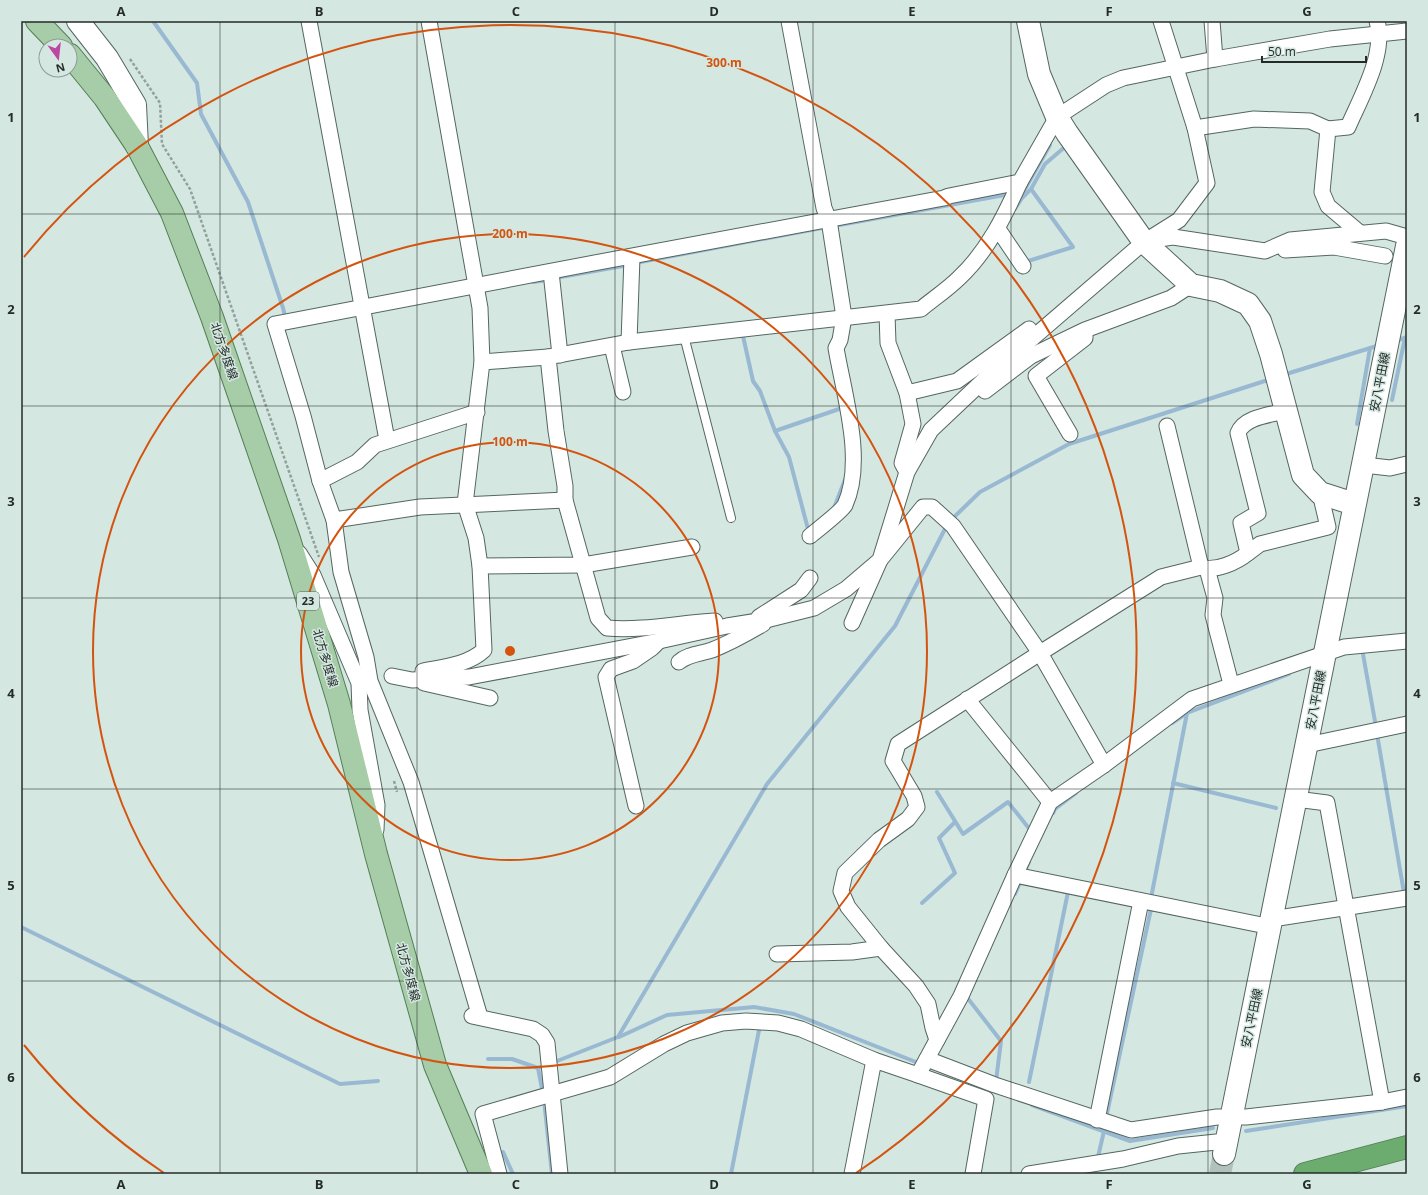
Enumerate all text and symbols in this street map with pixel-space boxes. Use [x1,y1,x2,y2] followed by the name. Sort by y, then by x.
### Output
[117,2,126,20] text: A
[315,2,324,20] text: B
[512,2,520,20] text: C
[709,2,719,20] text: D
[908,2,916,20] text: E
[1105,2,1113,20] text: F
[1302,2,1312,20] text: G
[38,38,78,78] north arrow
[1262,38,1366,64] scale bar
[1268,43,1296,60] text: 50 m
[706,54,742,71] text: 300 m
[54,60,67,77] text: N
[7,108,15,126] text: 1
[1413,108,1421,126] text: 1
[492,225,528,242] text: 200 m
[7,300,15,318] text: 2
[1413,300,1421,318] text: 2
[207,320,242,382] street label: 北方多度線
[1365,351,1394,413] street label: 安八平田線
[492,433,528,450] text: 100 m
[7,492,15,510] text: 3
[1413,492,1421,510] text: 3
[297,592,319,610] road number: 23
[309,627,342,689] street label: 北方多度線
[503,644,517,658] centre of rings
[1301,669,1330,731] street label: 安八平田線
[7,684,15,702] text: 4
[1413,684,1421,702] text: 4
[7,876,15,894] text: 5
[1413,876,1421,894] text: 5
[393,941,424,1003] street label: 北方多度線
[1237,987,1266,1049] street label: 安八平田線
[7,1068,15,1086] text: 6
[1413,1068,1421,1086] text: 6
[117,1175,126,1193] text: A
[315,1175,324,1193] text: B
[512,1175,520,1193] text: C
[709,1175,719,1193] text: D
[908,1175,916,1193] text: E
[1105,1175,1113,1193] text: F
[1302,1175,1312,1193] text: G

